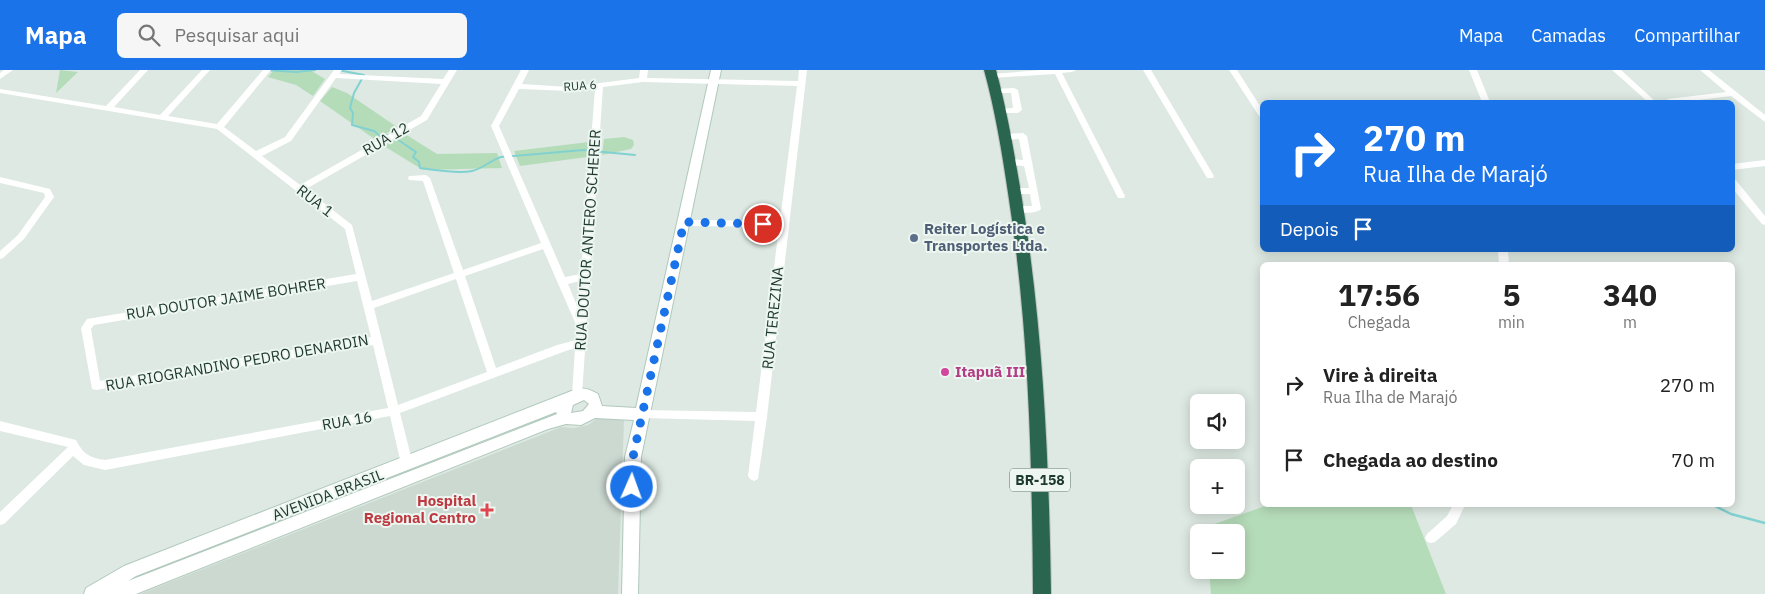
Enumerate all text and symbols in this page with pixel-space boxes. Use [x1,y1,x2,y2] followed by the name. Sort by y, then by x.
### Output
[117,13,467,58] search box
[25,19,87,51] text: Mapa
[135,21,163,49] icon: search
[175,23,300,47] text: Pesquisar aqui
[1459,24,1503,47] text: Mapa
[1531,24,1606,47] text: Camadas
[1634,24,1740,47] text: Compartilhar
[563,77,597,94] street label: RUA 6
[1363,115,1466,161] text: 270 m
[359,118,412,159] street label: RUA 12
[1280,120,1345,185] icon: right
[570,129,605,351] street label: RUA DOUTOR ANTERO SCHERER
[1363,159,1548,188] text: Rua Ilha de Marajó
[293,180,338,221] street label: RUA 1
[742,203,784,245] pin
[749,210,777,238] icon: arrive
[1349,215,1377,243] icon: arrive
[1280,217,1339,241] text: Depois
[924,219,1048,255] place label: Reiter Logística e Transportes Ltda.
[908,232,920,244] marker: Reiter Logística e Transportes Ltda.
[758,265,787,370] street label: RUA TEREZINA
[125,273,327,324] street label: RUA DOUTOR JAIME BOHRER
[1338,275,1420,314] text: 17:56
[1502,275,1520,314] text: 5
[1603,275,1657,314] text: 340
[1348,312,1410,332] text: Chegada
[1498,312,1525,332] text: min
[1623,312,1637,332] text: m
[104,330,370,395] street label: RUA RIOGRANDINO PEDRO DENARDIN
[955,362,1025,381] place label: Itapuã III
[1323,363,1438,387] text: Vire à direita
[939,366,951,378] marker: Itapuã III
[1280,371,1308,399] icon: right
[1660,373,1715,397] text: 270 m
[1323,387,1458,407] text: Rua Ilha de Marajó
[1190,394,1245,579] map controls
[1190,394,1245,449] button: sound
[320,407,373,434] street label: RUA 16
[1280,446,1308,474] icon: arrive
[1323,448,1498,472] text: Chegada ao destino
[1671,448,1715,472] text: 70 m
[1190,459,1245,514] button: +
[605,460,657,512] position arrow
[269,464,387,525] street label: AVENIDA BRASIL
[1010,468,1070,492] road number: BR-158
[364,491,476,527] place label: Hospital Regional Centro
[480,503,494,517] marker: Hospital Regional Centro
[1190,524,1245,579] button: −

